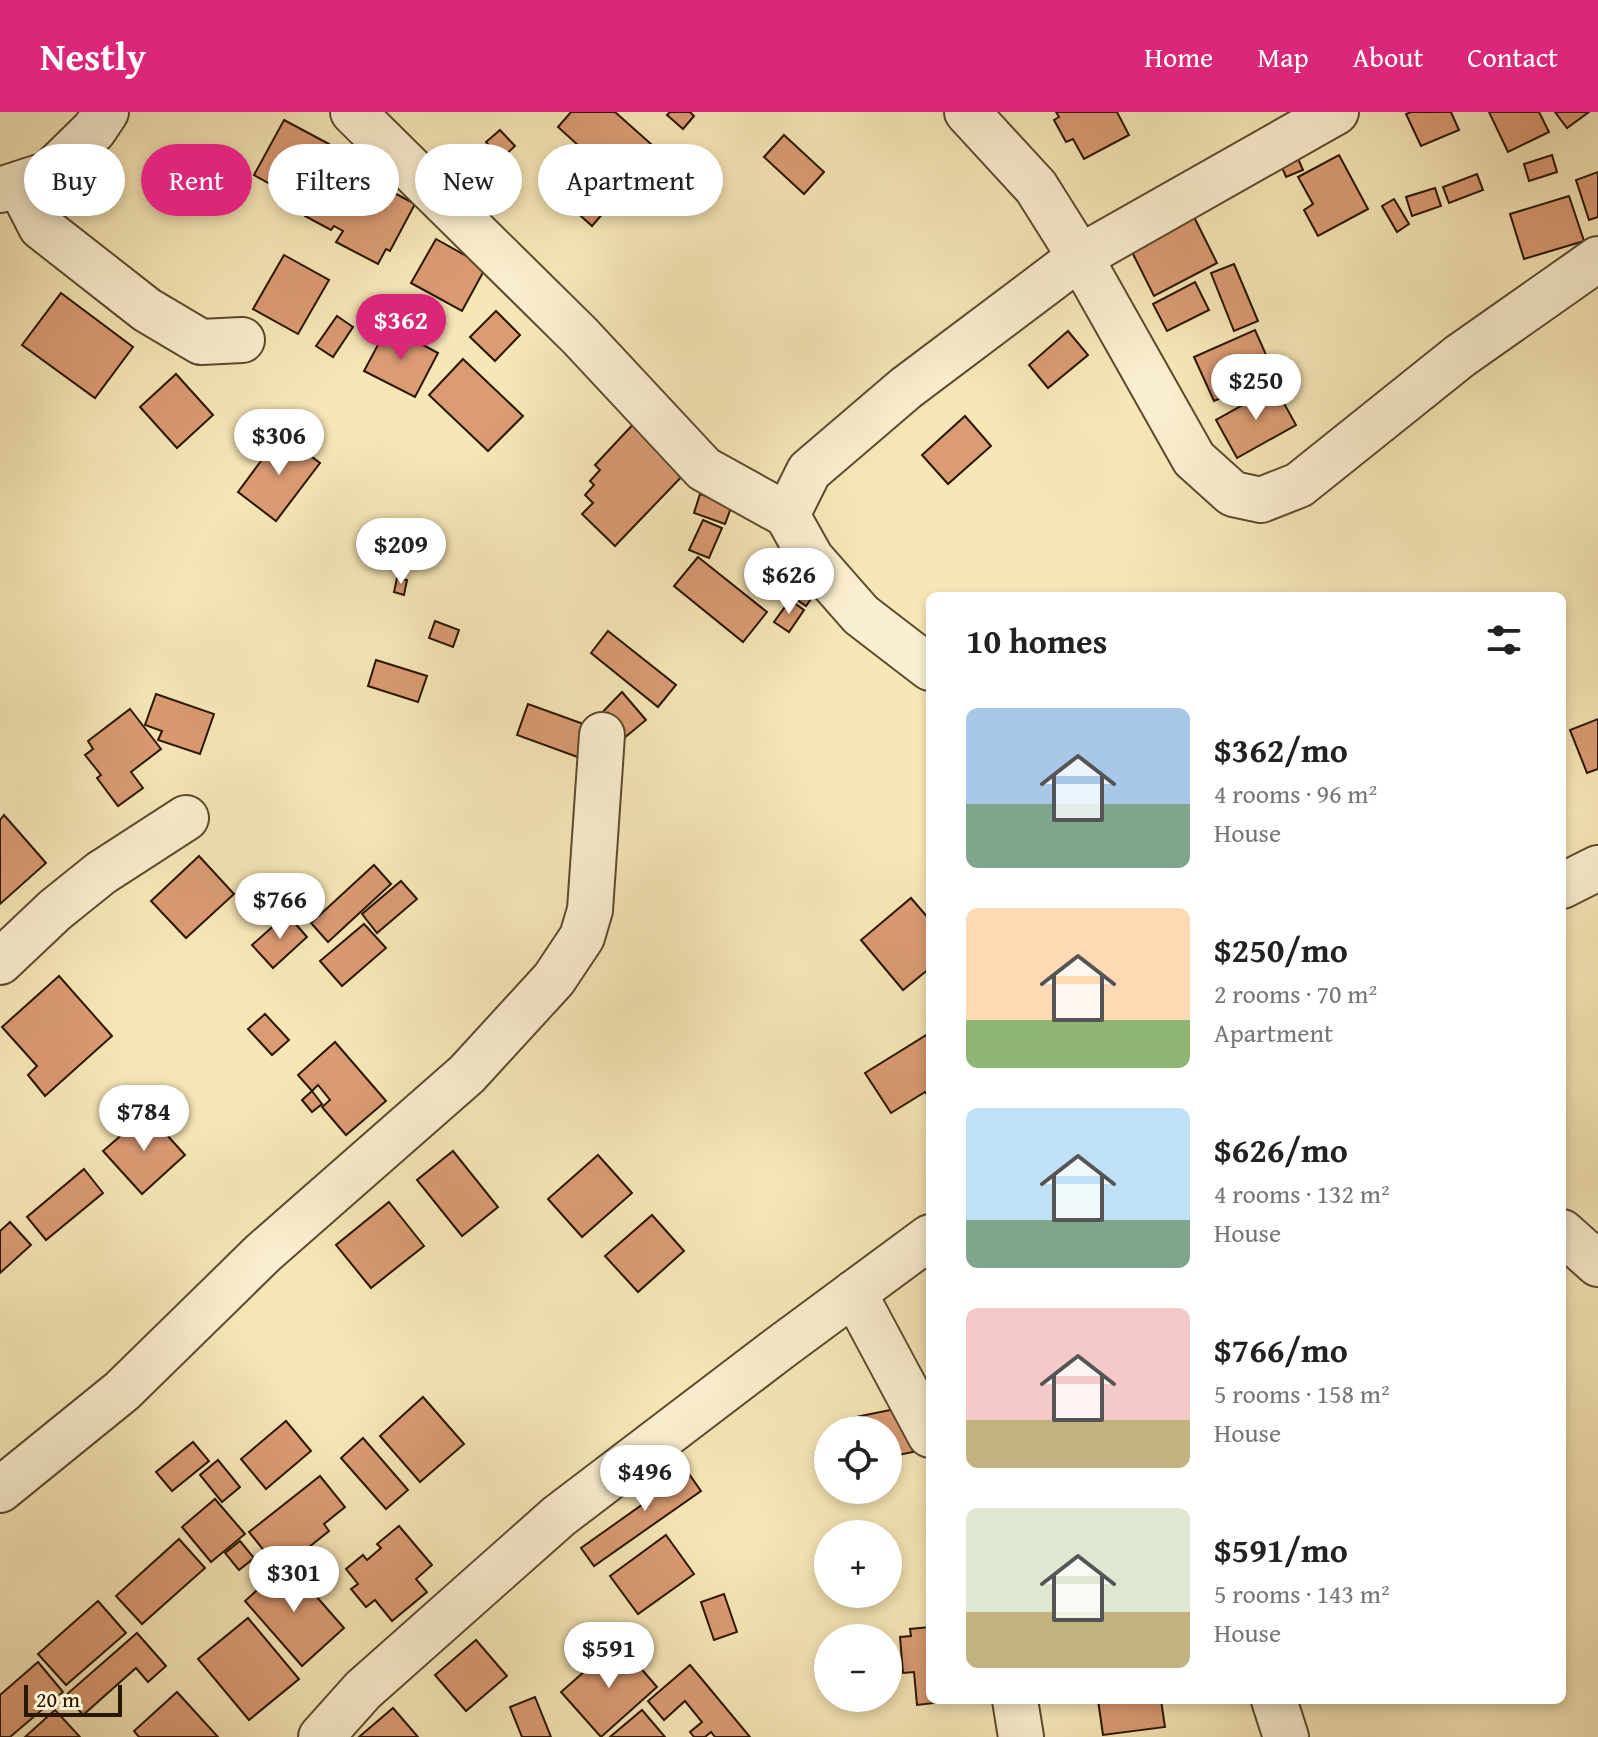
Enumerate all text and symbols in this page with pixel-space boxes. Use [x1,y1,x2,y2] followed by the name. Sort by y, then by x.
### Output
[40,28,146,84] text: Nestly
[1144,36,1213,77] text: Home
[1257,36,1309,77] text: Map
[1353,36,1423,77] text: About
[1467,36,1558,77] text: Contact
[24,144,125,216] chip: Buy
[141,144,252,216] chip: Rent
[268,144,399,216] chip: Filters
[415,144,522,216] chip: New
[538,144,723,216] chip: Apartment
[354,294,448,362] pin: $362
[374,300,428,339] text: $362
[1209,354,1303,422] pin: $250
[1229,360,1283,399] text: $250
[232,409,326,477] pin: $306
[252,415,306,454] text: $306
[354,518,448,586] pin: $209
[374,524,428,563] text: $209
[742,548,836,616] pin: $626
[762,554,816,593] text: $626
[966,616,1107,665] text: 10 homes
[1482,618,1526,662] icon: filters
[1214,725,1348,774] text: $362/mo
[1030,740,1126,836] icon: home
[1214,774,1377,813] text: 4 rooms · 96 m²
[1214,813,1281,852] text: House
[233,873,327,941] pin: $766
[253,879,307,918] text: $766
[1214,925,1348,974] text: $250/mo
[1030,940,1126,1036] icon: home
[1214,974,1377,1013] text: 2 rooms · 70 m²
[1214,1013,1333,1052] text: Apartment
[97,1085,191,1153] pin: $784
[117,1091,171,1130] text: $784
[1214,1125,1348,1174] text: $626/mo
[1030,1140,1126,1236] icon: home
[1214,1174,1390,1213] text: 4 rooms · 132 m²
[1214,1213,1281,1252] text: House
[1214,1325,1348,1374] text: $766/mo
[1030,1340,1126,1436] icon: home
[1214,1374,1390,1413] text: 5 rooms · 158 m²
[1214,1413,1281,1452] text: House
[814,1416,902,1712] map controls
[814,1416,902,1504] button: locate
[598,1445,692,1513] pin: $496
[618,1451,672,1490] text: $496
[814,1520,902,1608] button: +
[1214,1525,1348,1574] text: $591/mo
[1030,1540,1126,1636] icon: home
[247,1546,341,1614] pin: $301
[267,1552,321,1591] text: $301
[1214,1574,1390,1613] text: 5 rooms · 143 m²
[1214,1613,1281,1652] text: House
[562,1622,656,1690] pin: $591
[814,1624,902,1712] button: −
[582,1628,636,1667] text: $591
[24,1681,122,1717] scale bar
[36,1683,80,1715] text: 20 m

